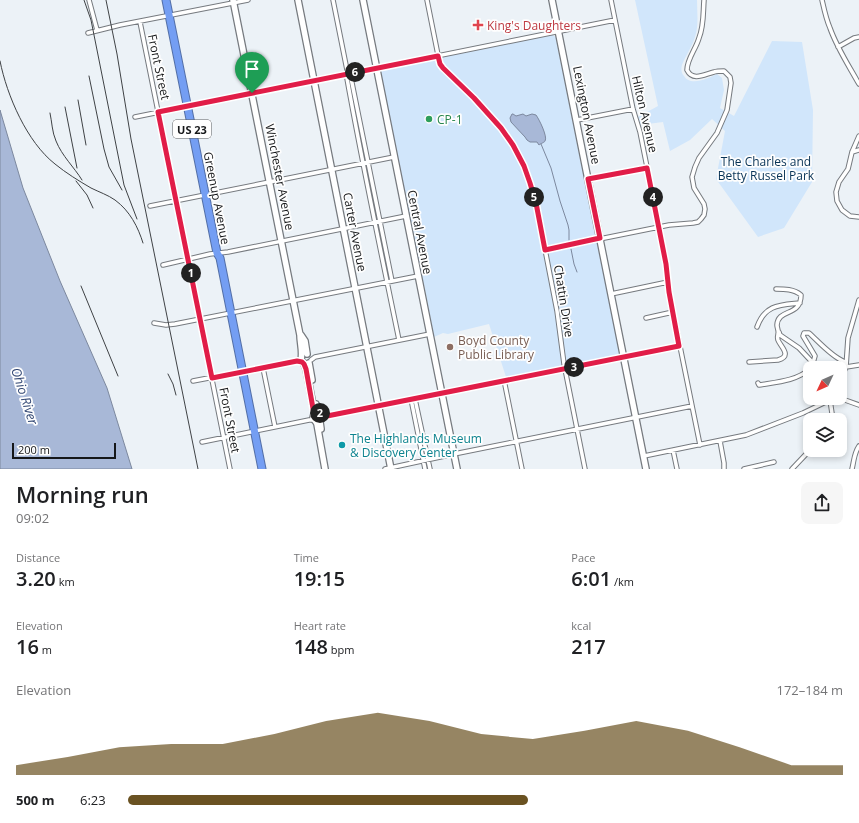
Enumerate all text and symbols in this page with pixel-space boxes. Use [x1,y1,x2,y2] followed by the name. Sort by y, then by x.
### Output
[487,17,581,34] place label: King's Daughters
[472,19,484,31] marker: King's Daughters
[144,33,174,101] street label: Front Street
[235,52,269,93] pin
[241,58,263,80] icon: arrive
[345,62,365,82] pin: 6
[352,64,358,79] text: 6
[569,64,605,166] street label: Lexington Avenue
[628,74,662,154] street label: Hilton Avenue
[437,111,463,128] place label: CP-1
[424,114,434,124] marker: CP-1
[173,120,211,138] road number: US 23
[261,122,299,232] street label: Winchester Avenue
[200,150,234,246] street label: Greenup Avenue
[718,153,815,184] park label: The Charles and Betty Russel Park
[524,187,544,207] pin: 5
[643,187,663,207] pin: 4
[404,188,437,276] street label: Central Avenue
[531,189,537,204] text: 5
[650,189,656,204] text: 4
[339,191,371,273] street label: Carter Avenue
[181,263,201,283] pin: 1
[550,264,578,339] street label: Chattin Drive
[188,265,194,280] text: 1
[458,332,535,363] place label: Boyd County Public Library
[445,342,455,352] marker: Boyd County Public Library
[564,357,584,377] pin: 3
[571,359,577,374] text: 3
[803,361,847,405] north arrow
[803,361,847,457] map controls
[7,365,43,428] water label: Ohio River
[215,386,245,454] street label: Front Street
[310,403,330,423] pin: 2
[317,405,323,420] text: 2
[803,413,847,457] button: layers
[350,430,482,461] place label: The Highlands Museum & Discovery Center
[337,440,347,450] marker: The Highlands Museum & Discovery Center
[12,441,116,460] scale bar
[18,442,50,457] text: 200 m
[16,479,149,509] text: Morning run
[801,482,843,524] button: share
[16,509,49,527] text: 09:02
[16,550,60,565] text: Distance
[294,550,319,565] text: Time
[571,550,596,565] text: Pace
[16,565,56,592] text: 3.20
[294,565,345,592] text: 19:15
[571,565,611,592] text: 6:01
[56,574,75,589] text: km
[611,574,634,589] text: /km
[16,618,63,633] text: Elevation
[294,618,346,633] text: Heart rate
[571,618,591,633] text: kcal
[16,633,39,660] text: 16
[294,633,328,660] text: 148
[571,633,606,660] text: 217
[39,642,52,657] text: m
[328,642,354,657] text: bpm
[16,681,71,699] text: Elevation
[776,681,843,699] text: 172–184 m
[16,791,54,809] text: 500 m
[80,791,106,809] text: 6:23

